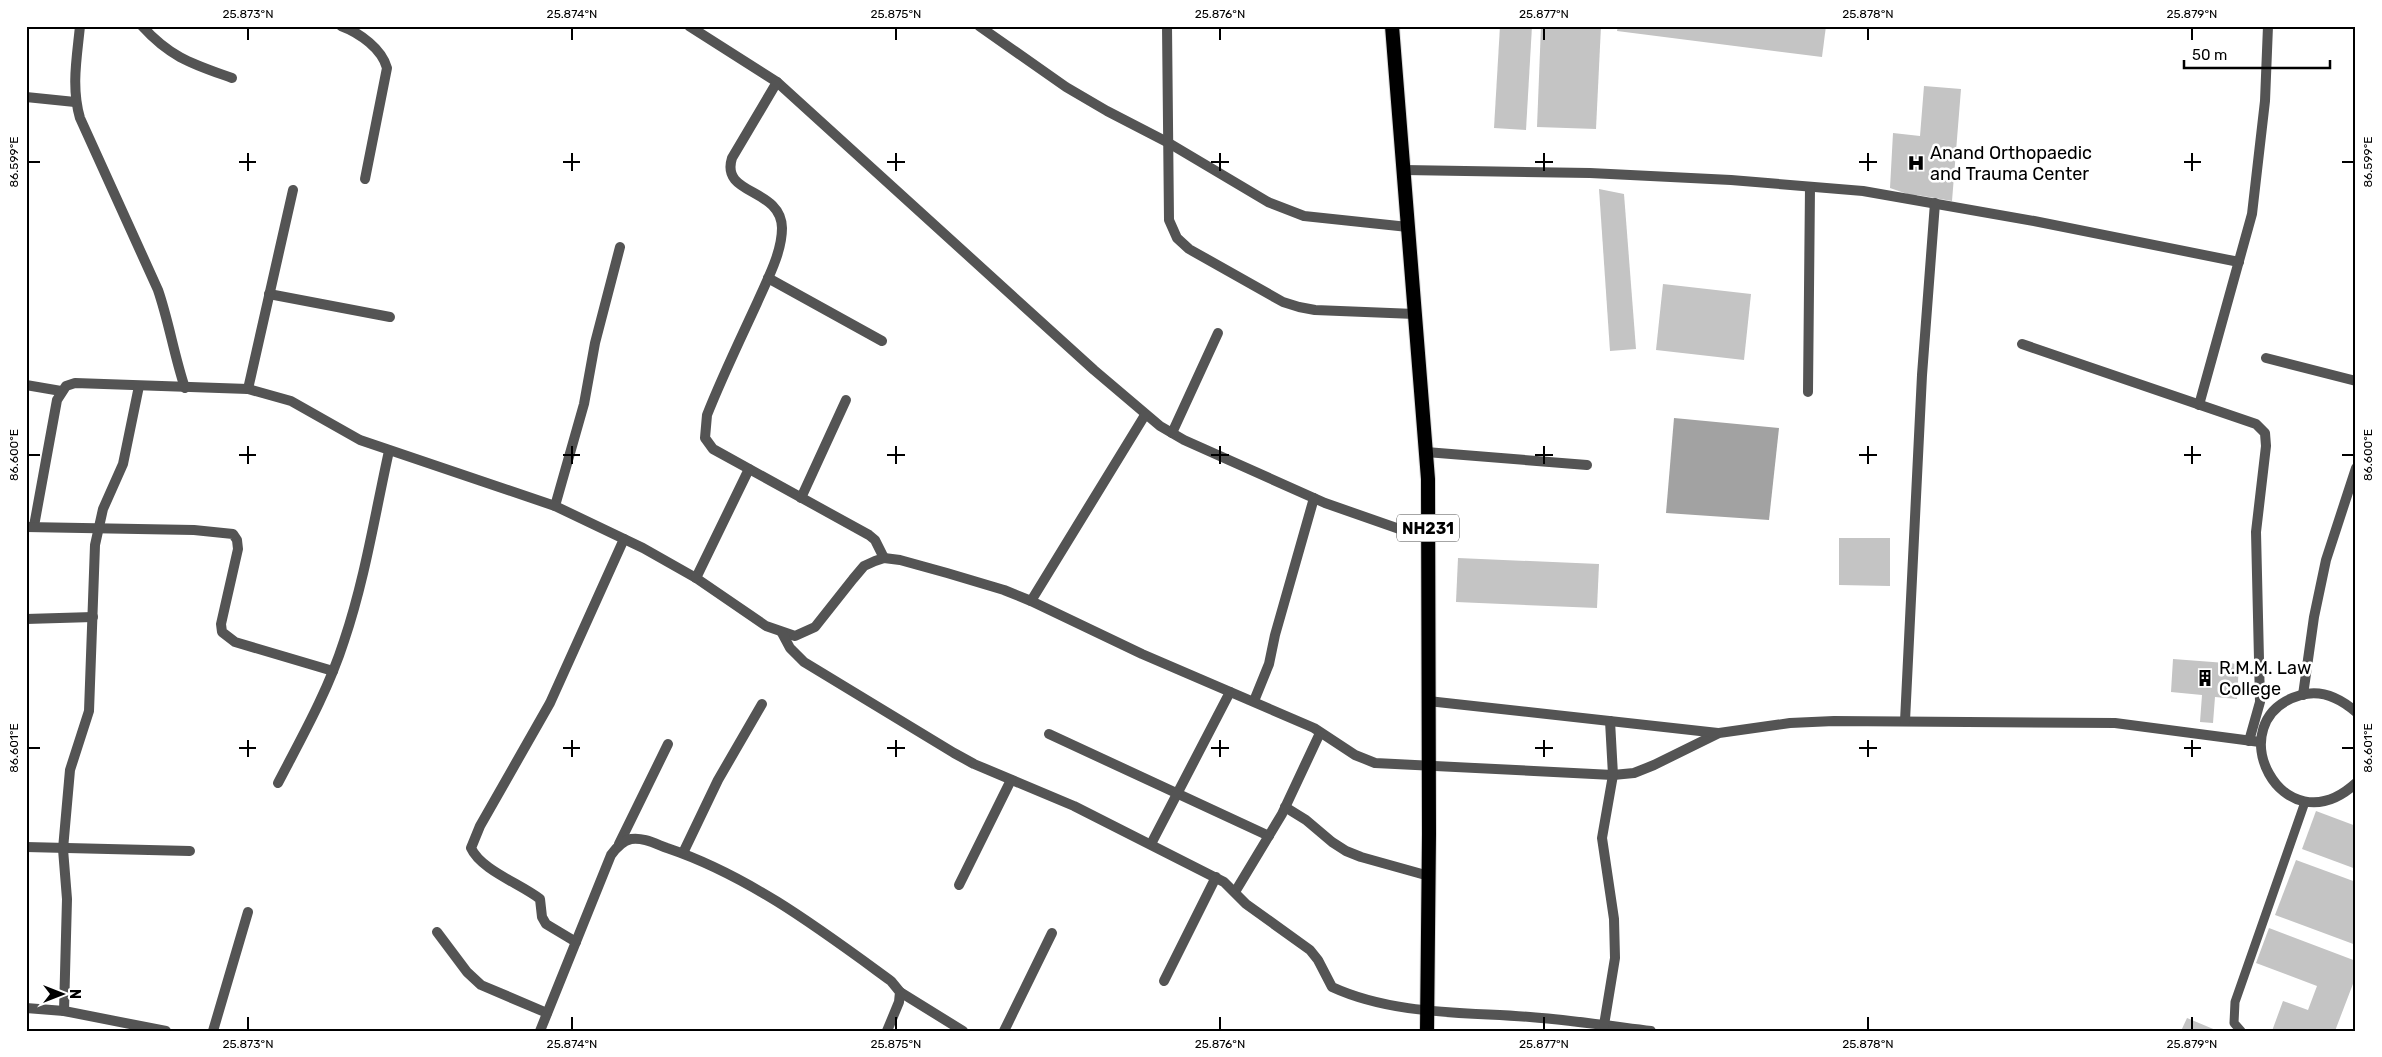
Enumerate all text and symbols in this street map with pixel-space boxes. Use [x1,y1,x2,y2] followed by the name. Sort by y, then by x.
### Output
[223,7,273,21] text: 25.873°N
[547,7,597,21] text: 25.874°N
[871,7,921,21] text: 25.875°N
[1195,7,1245,21] text: 25.876°N
[1519,7,1569,21] text: 25.877°N
[1842,7,1894,21] text: 25.878°N
[2167,7,2217,21] text: 25.879°N
[2184,38,2331,70] scale bar
[2192,46,2227,64] text: 50 m
[7,136,21,188] text: 86.599°E
[2361,136,2375,188] text: 86.599°E
[1930,142,2092,185] place label: Anand Orthopaedic and Trauma Center
[1906,153,1926,173] hospital icon: Anand Orthopaedic and Trauma Center
[7,429,21,481] text: 86.600°E
[2361,429,2375,481] text: 86.600°E
[1397,514,1459,542] road number: NH231
[2219,657,2311,700] place label: R.M.M. Law College
[2195,668,2215,688] building icon: R.M.M. Law College
[7,723,21,773] text: 86.601°E
[2361,723,2375,773] text: 86.601°E
[38,970,88,1020] north arrow
[66,989,83,999] text: N
[223,1037,273,1051] text: 25.873°N
[547,1037,597,1051] text: 25.874°N
[871,1037,921,1051] text: 25.875°N
[1195,1037,1245,1051] text: 25.876°N
[1519,1037,1569,1051] text: 25.877°N
[1842,1037,1894,1051] text: 25.878°N
[2167,1037,2217,1051] text: 25.879°N

